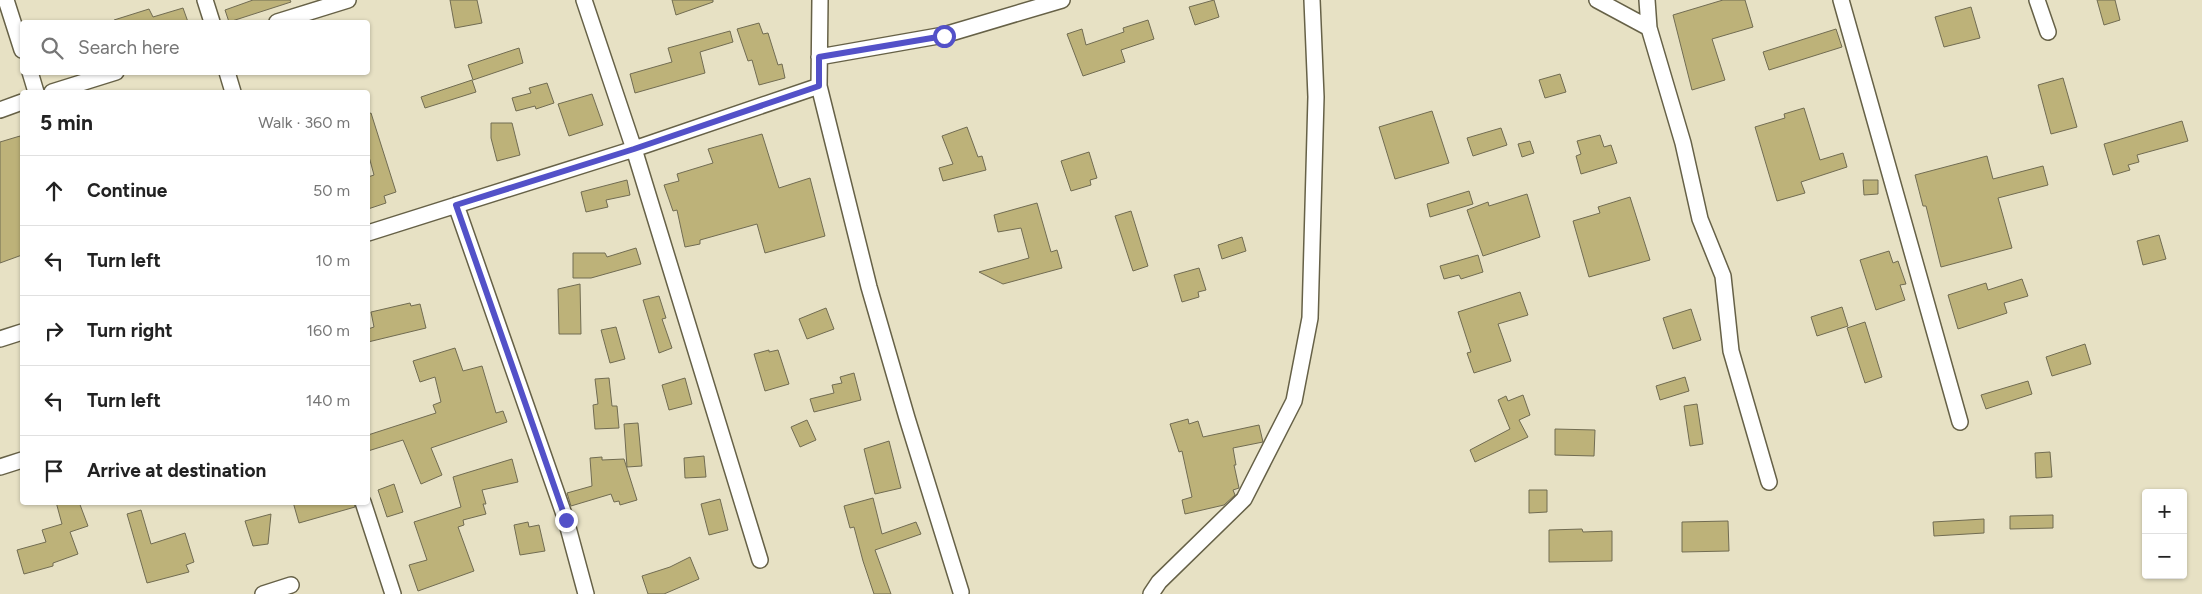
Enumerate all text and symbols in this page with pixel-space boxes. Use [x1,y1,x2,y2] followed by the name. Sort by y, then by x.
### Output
[20,20,370,75] search box
[933,25,956,48] route start
[38,34,66,62] icon: search
[78,36,180,59] text: Search here
[40,110,93,135] text: 5 min
[258,113,350,132] text: Walk · 360 m
[40,177,68,205] icon: ahead
[87,179,167,202] text: Continue
[313,181,350,200] text: 50 m
[40,247,68,275] icon: left
[87,249,161,272] text: Turn left
[316,251,350,270] text: 10 m
[40,317,68,345] icon: right
[87,319,173,342] text: Turn right
[307,321,350,340] text: 160 m
[40,387,68,415] icon: left
[87,389,161,412] text: Turn left
[306,391,350,410] text: 140 m
[40,457,68,485] icon: arrive
[87,459,266,482] text: Arrive at destination
[2142,489,2187,579] map controls
[2142,489,2187,534] button: +
[555,509,578,532] route end
[2142,534,2187,579] button: −

